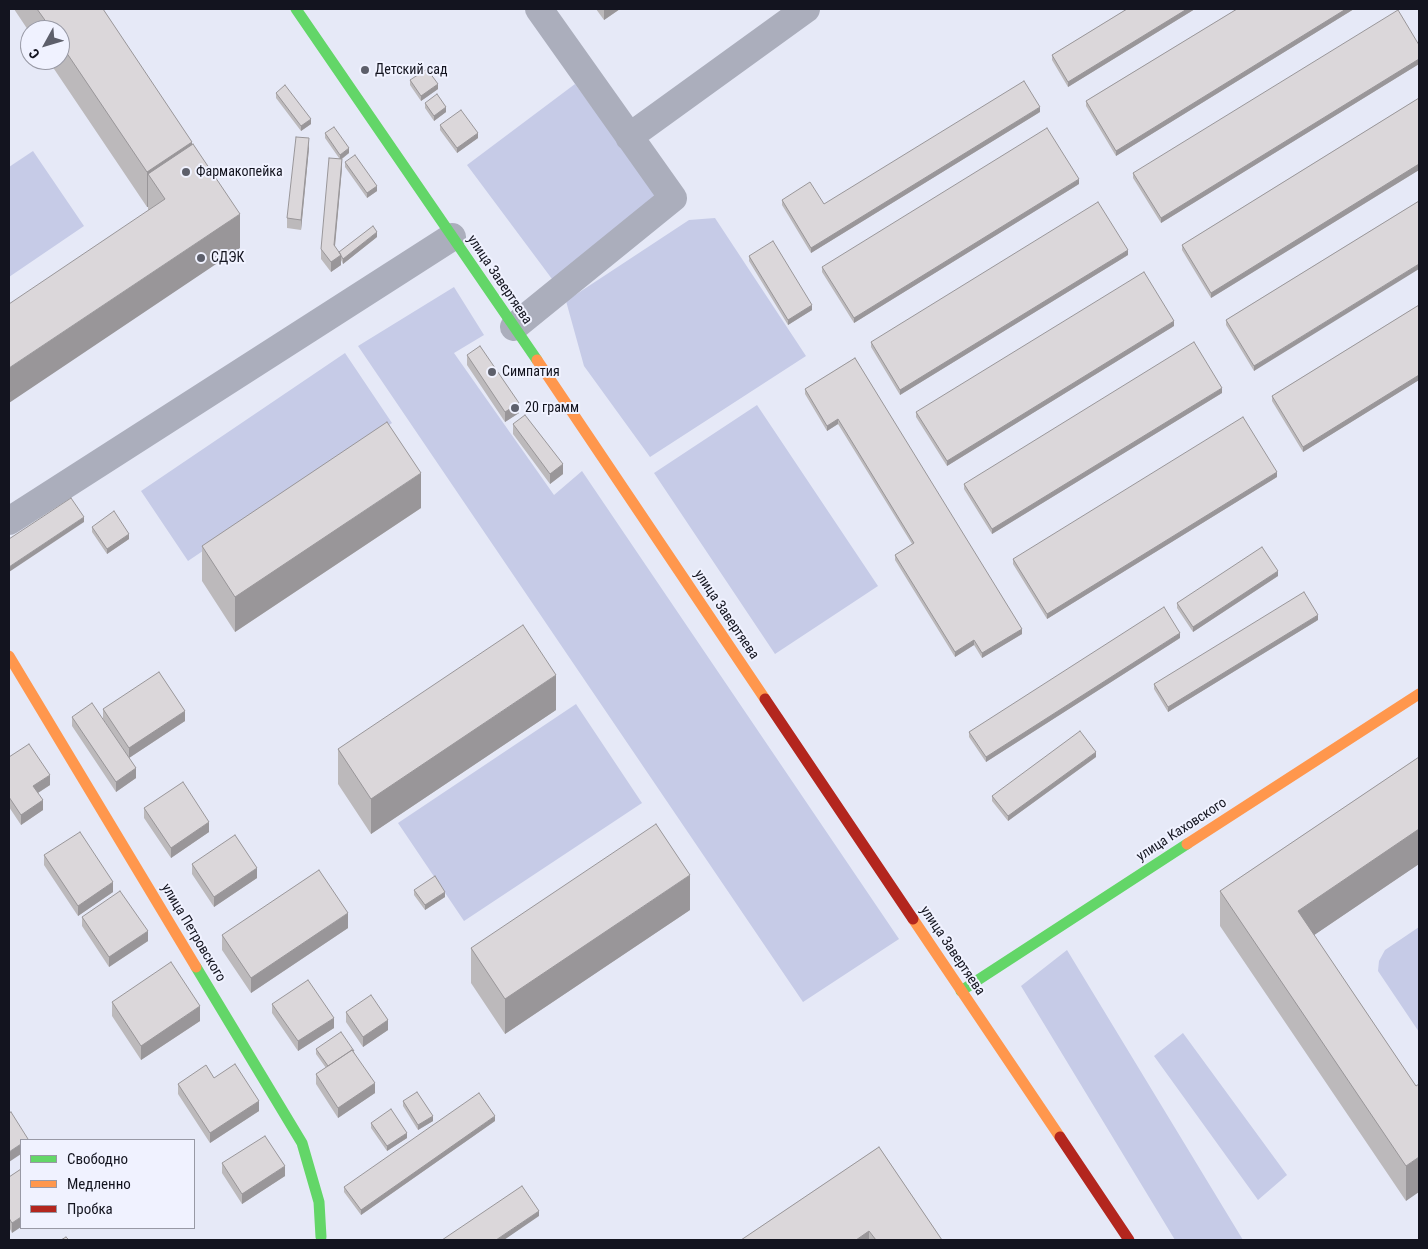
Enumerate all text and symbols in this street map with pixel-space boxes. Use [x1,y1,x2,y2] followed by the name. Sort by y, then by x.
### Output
[20,20,70,70] north arrow
[25,46,43,62] text: С
[375,62,447,78] place label: Детский сад
[359,64,371,76] marker: Детский сад
[196,164,283,180] place label: Фармакопейка
[180,166,192,178] marker: Фармакопейка
[463,232,535,328] street label: улица Завертяева
[211,250,244,266] place label: СДЭК
[195,252,207,264] marker: СДЭК
[502,364,560,380] place label: Симпатия
[486,366,498,378] marker: Симпатия
[525,400,579,416] place label: 20 грамм
[509,402,521,414] marker: 20 грамм
[690,567,762,663] street label: улица Завертяева
[1134,795,1230,865] street label: улица Каховского
[157,881,229,985] street label: улица Петровского
[916,903,988,999] street label: улица Завертяева
[20,1139,195,1229] legend
[67,1150,128,1168] text: Свободно
[67,1175,131,1193] text: Медленно
[67,1200,113,1218] text: Пробка

